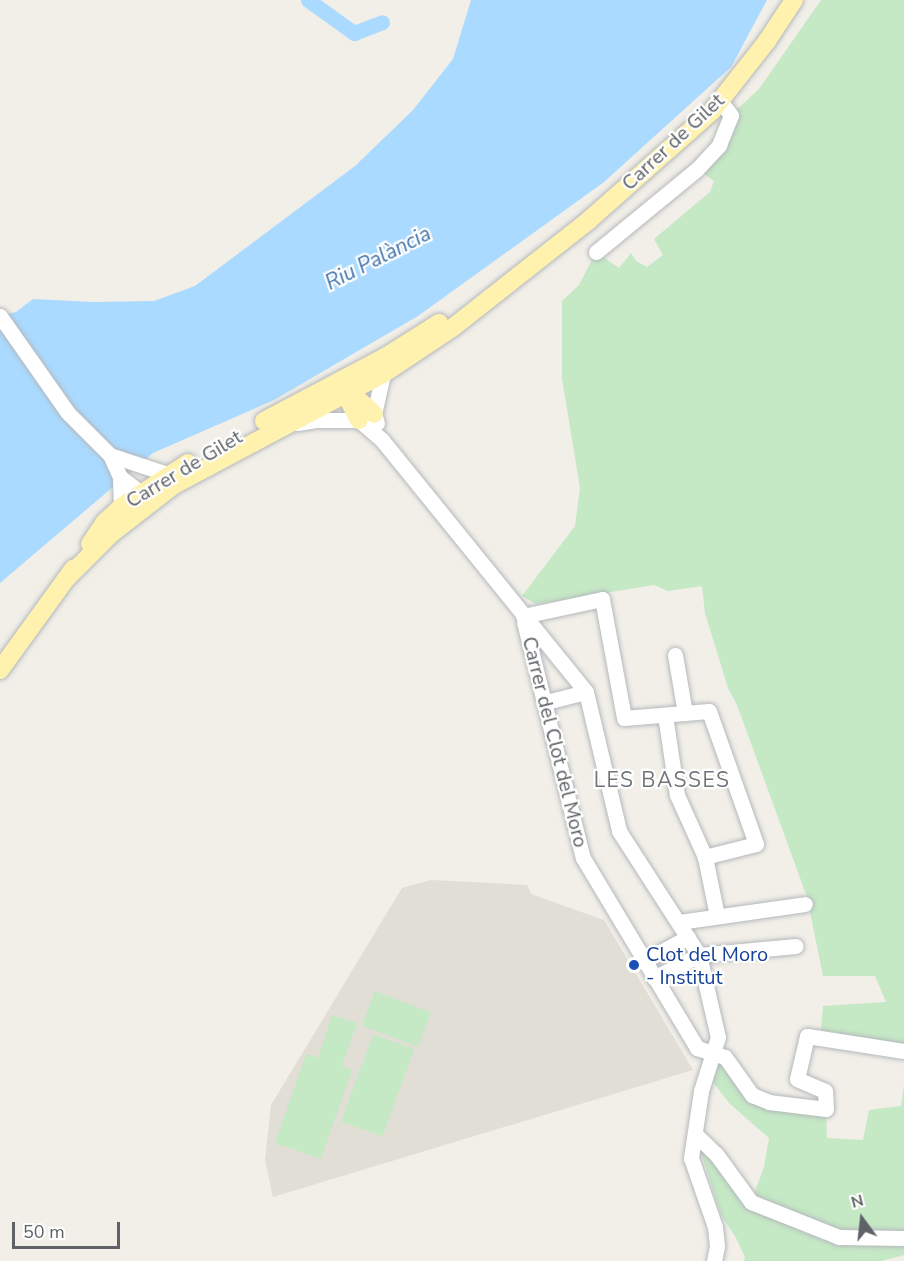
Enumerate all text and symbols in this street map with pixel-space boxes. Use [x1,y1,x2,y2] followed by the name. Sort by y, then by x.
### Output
[617,89,729,195] street label: Carrer de Gilet
[321,221,435,295] water label: Riu Palància
[122,425,246,513] street label: Carrer de Gilet
[517,634,593,850] street label: Carrer del Clot del Moro
[594,767,730,793] district label: LES BASSES
[646,942,768,989] place label: Clot del Moro - Institut
[627,958,641,972] marker: Clot del Moro - Institut
[832,1189,892,1249] north arrow
[849,1189,866,1214] text: N
[15,1210,123,1248] scale bar
[23,1220,65,1244] text: 50 m

